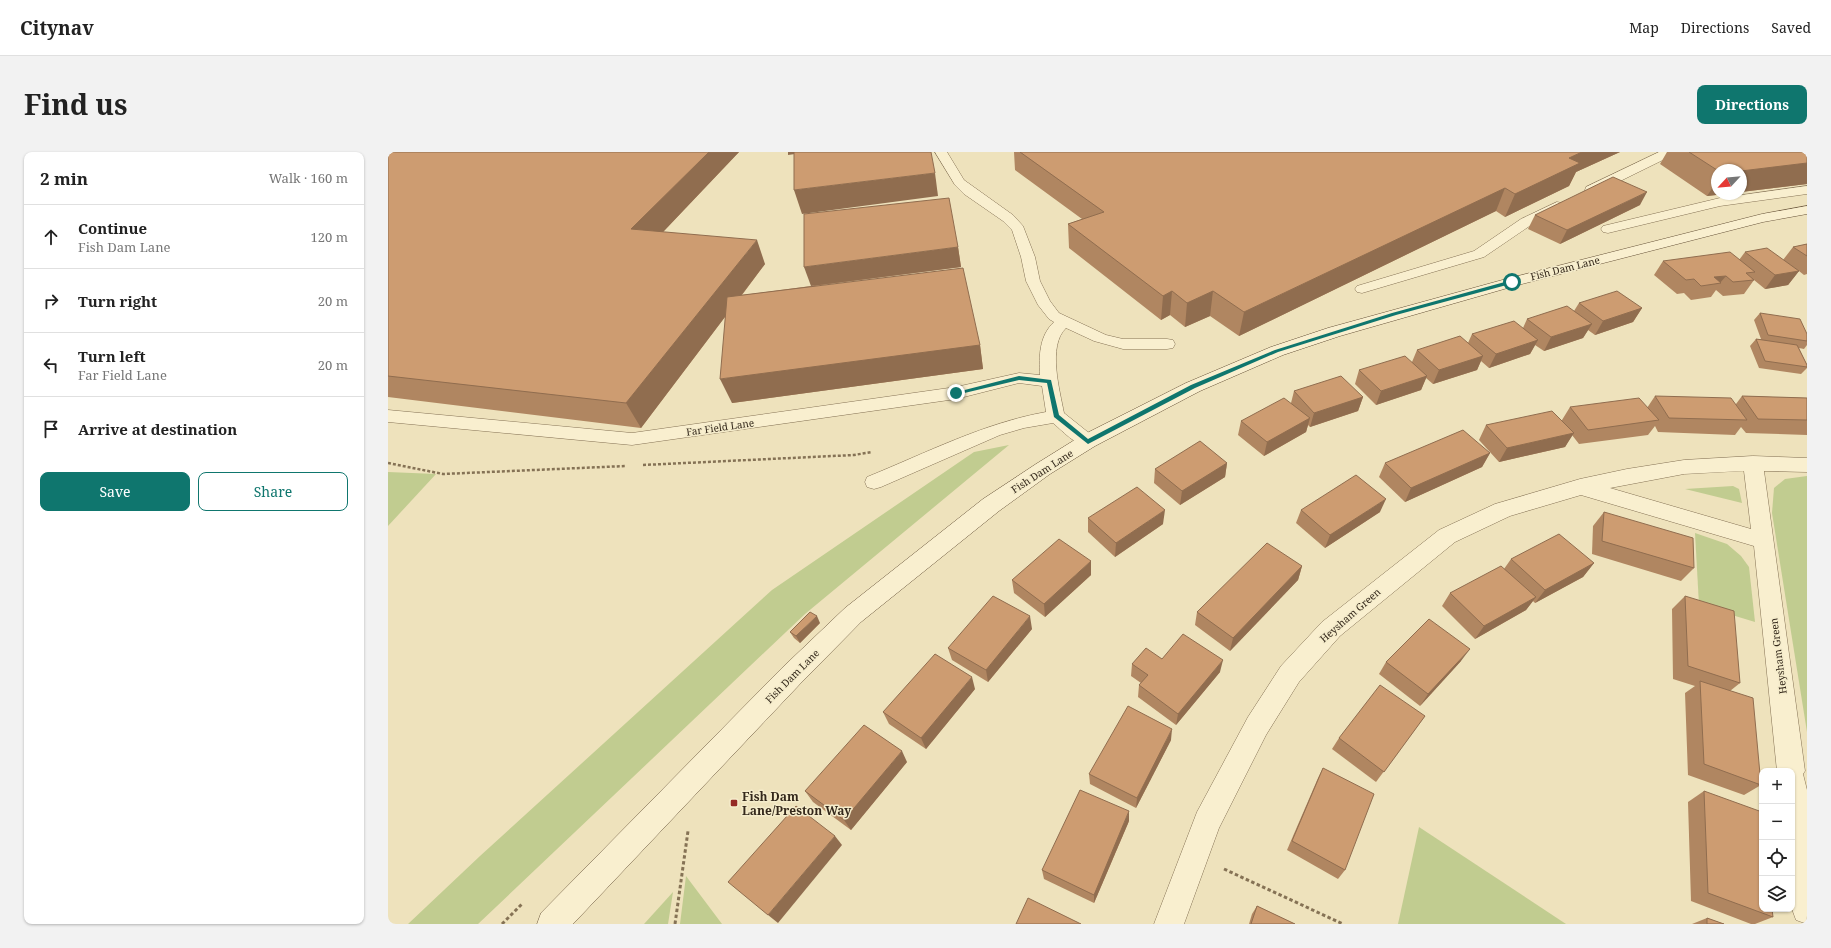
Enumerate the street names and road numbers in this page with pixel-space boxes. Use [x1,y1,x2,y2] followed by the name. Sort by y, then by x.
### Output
[1529,253,1601,283] street label: Fish Dam Lane
[685,415,755,439] street label: Far Field Lane
[1008,446,1076,496] street label: Fish Dam Lane
[1317,584,1384,645] street label: Heysham Green
[1766,617,1790,695] street label: Heysham Green
[762,646,822,706] street label: Fish Dam Lane

